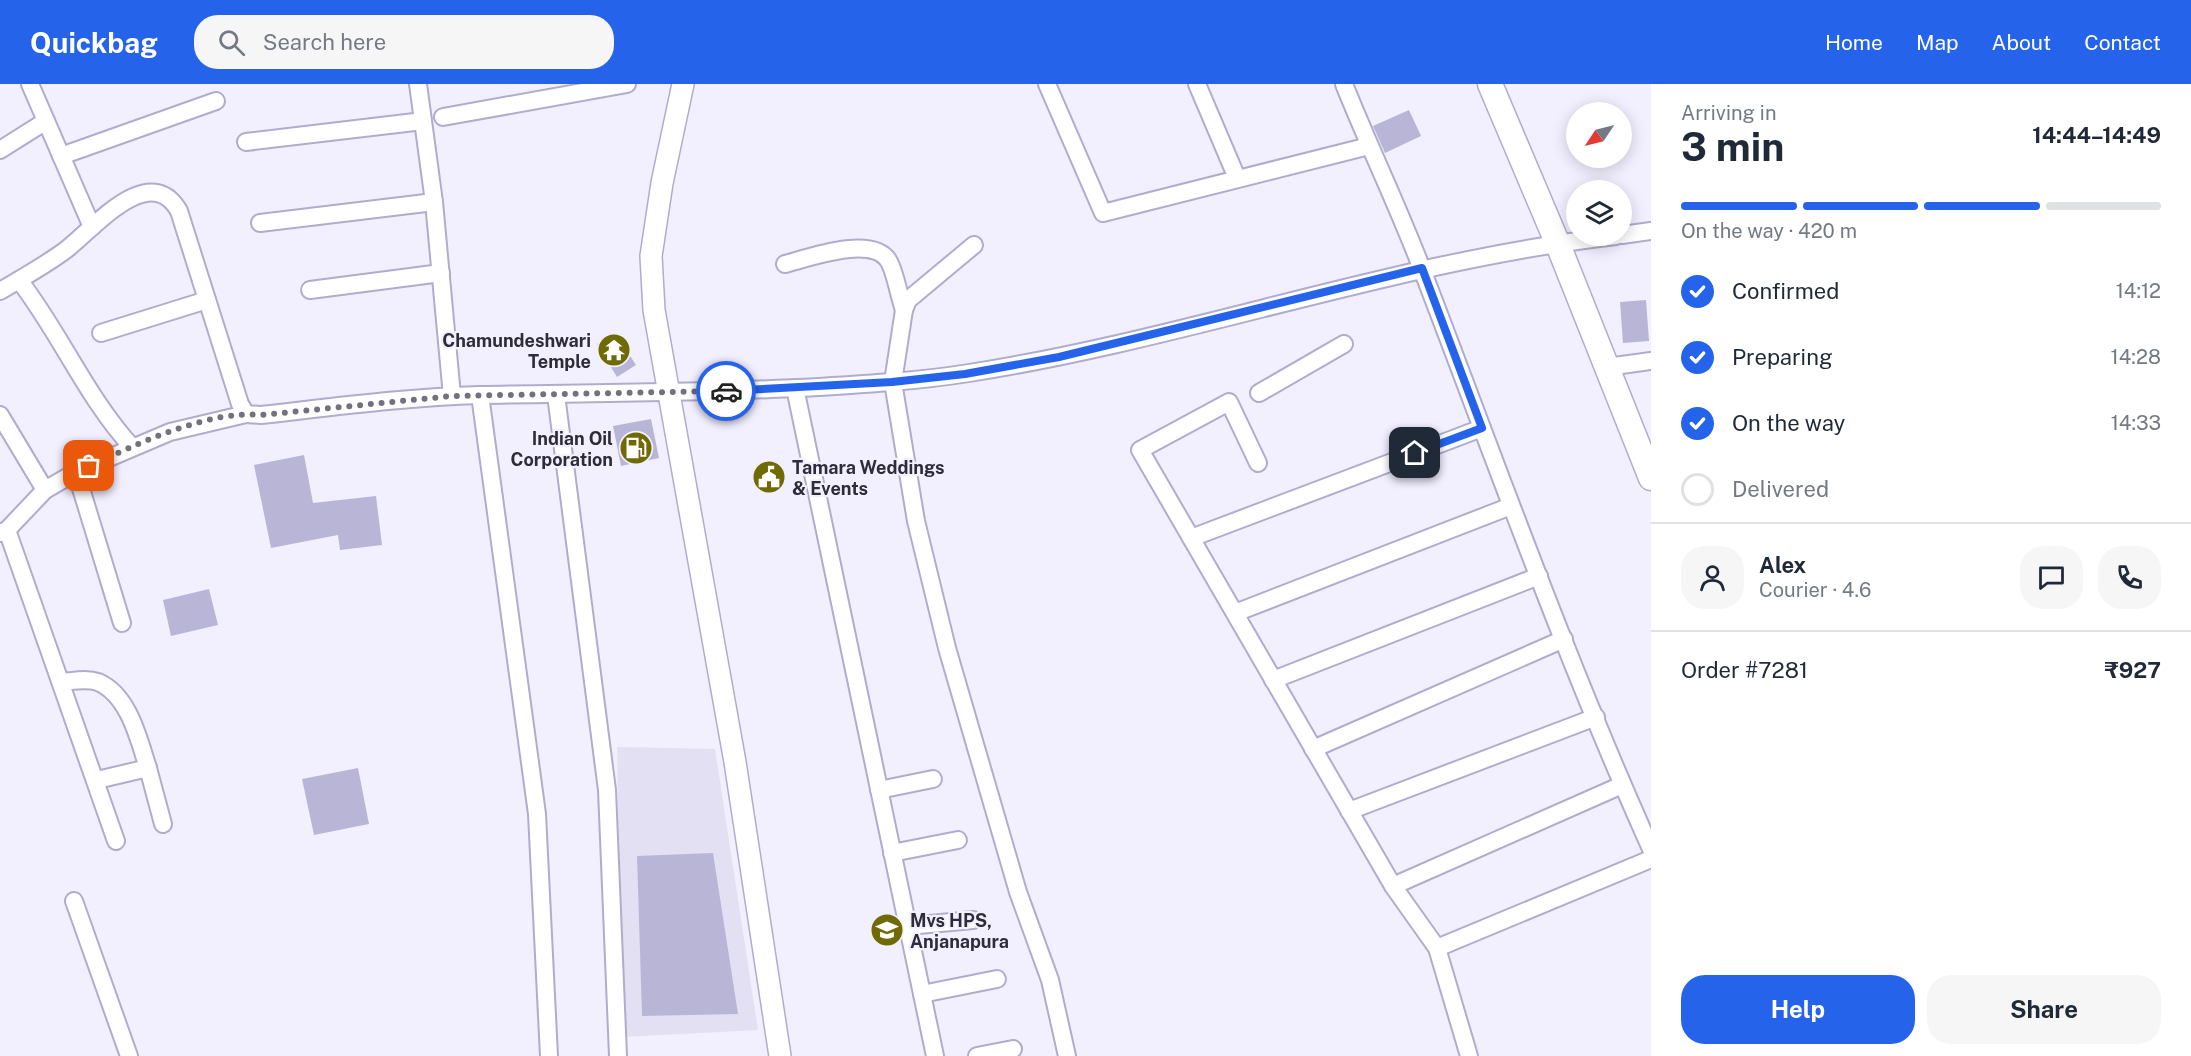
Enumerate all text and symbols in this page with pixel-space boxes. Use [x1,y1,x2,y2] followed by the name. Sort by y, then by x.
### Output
[194,15,614,69] search box
[30,26,158,59] text: Quickbag
[215,26,248,59] icon: search
[263,29,386,55] text: Search here
[1825,30,1883,55] text: Home
[1916,30,1959,55] text: Map
[1992,30,2051,55] text: About
[2084,30,2161,55] text: Contact
[1681,101,1776,125] text: Arriving in
[1566,102,1632,168] north arrow
[1566,102,1632,246] map controls
[2032,122,2161,148] text: 14:44–14:49
[1681,124,1784,170] text: 3 min
[1566,180,1632,246] button: layers
[1681,219,1857,243] text: On the way · 420 m
[1681,275,1714,308] icon: check
[1732,278,1839,304] text: Confirmed
[2116,279,2161,303] text: 14:12
[442,330,591,372] place label: Chamundeshwari Temple
[596,332,632,368] temple icon: Chamundeshwari Temple
[1681,341,1714,374] icon: check
[1732,344,1833,370] text: Preparing
[2111,345,2161,369] text: 14:28
[696,361,756,421] courier
[710,375,743,408] icon: car
[1681,407,1714,440] icon: check
[1732,410,1845,436] text: On the way
[2111,411,2161,435] text: 14:33
[1389,427,1440,478] pin
[511,428,613,470] place label: Indian Oil Corporation
[618,430,654,466] fuel station icon: Indian Oil Corporation
[1398,436,1431,469] icon: home
[63,440,114,491] pin
[72,449,105,482] icon: bag
[792,457,945,499] place label: Tamara Weddings & Events
[751,459,787,495] public building icon: Tamara Weddings & Events
[1732,476,1829,502] text: Delivered
[1681,546,1744,609] button: person
[2020,546,2083,609] button: chat
[2098,546,2161,609] button: phone
[1759,552,1806,578] text: Alex
[1759,578,1871,602] text: Courier · 4.6
[1681,657,1808,683] text: Order #7281
[2105,657,2161,683] text: ₹927
[910,910,1009,952] place label: Mvs HPS, Anjanapura
[869,912,905,948] school or university icon: Mvs HPS, Anjanapura
[1681,975,1915,1044] button: Help
[1927,975,2161,1044] button: Share

